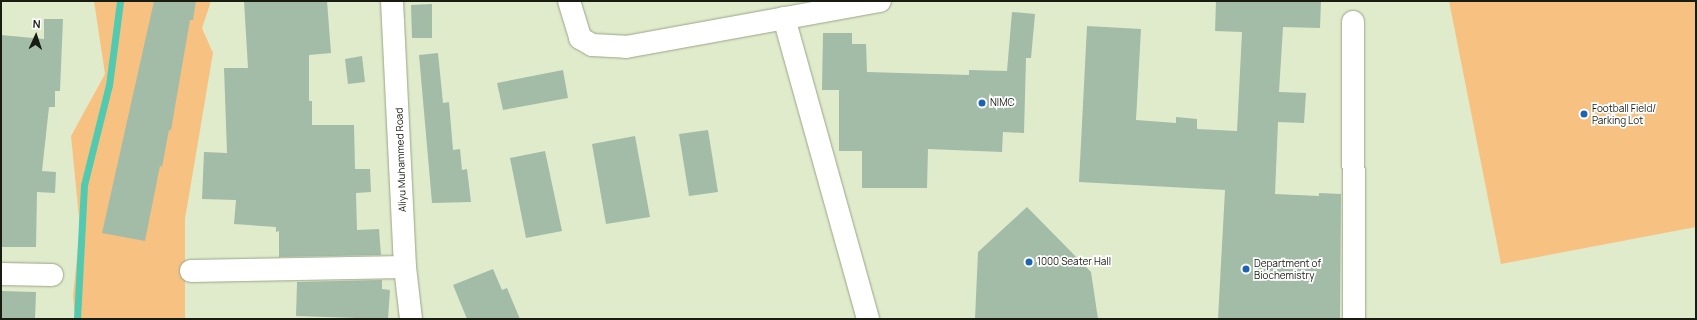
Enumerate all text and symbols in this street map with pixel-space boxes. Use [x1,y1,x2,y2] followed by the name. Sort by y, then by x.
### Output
[16,16,56,56] north arrow
[32,16,41,31] text: N
[990,97,1015,109] place label: NIMC
[977,98,987,108] marker: NIMC
[1592,102,1656,126] place label: Football Field/ Parking Lot
[393,108,409,212] street label: Aliyu Muhammed Road
[1579,109,1589,119] marker: Football Field/ Parking Lot
[1037,256,1111,268] place label: 1000 Seater Hall
[1024,257,1034,267] marker: 1000 Seater Hall
[1254,257,1321,280] place label: Department of Biochemistry
[1241,264,1251,274] marker: Department of Biochemistry

